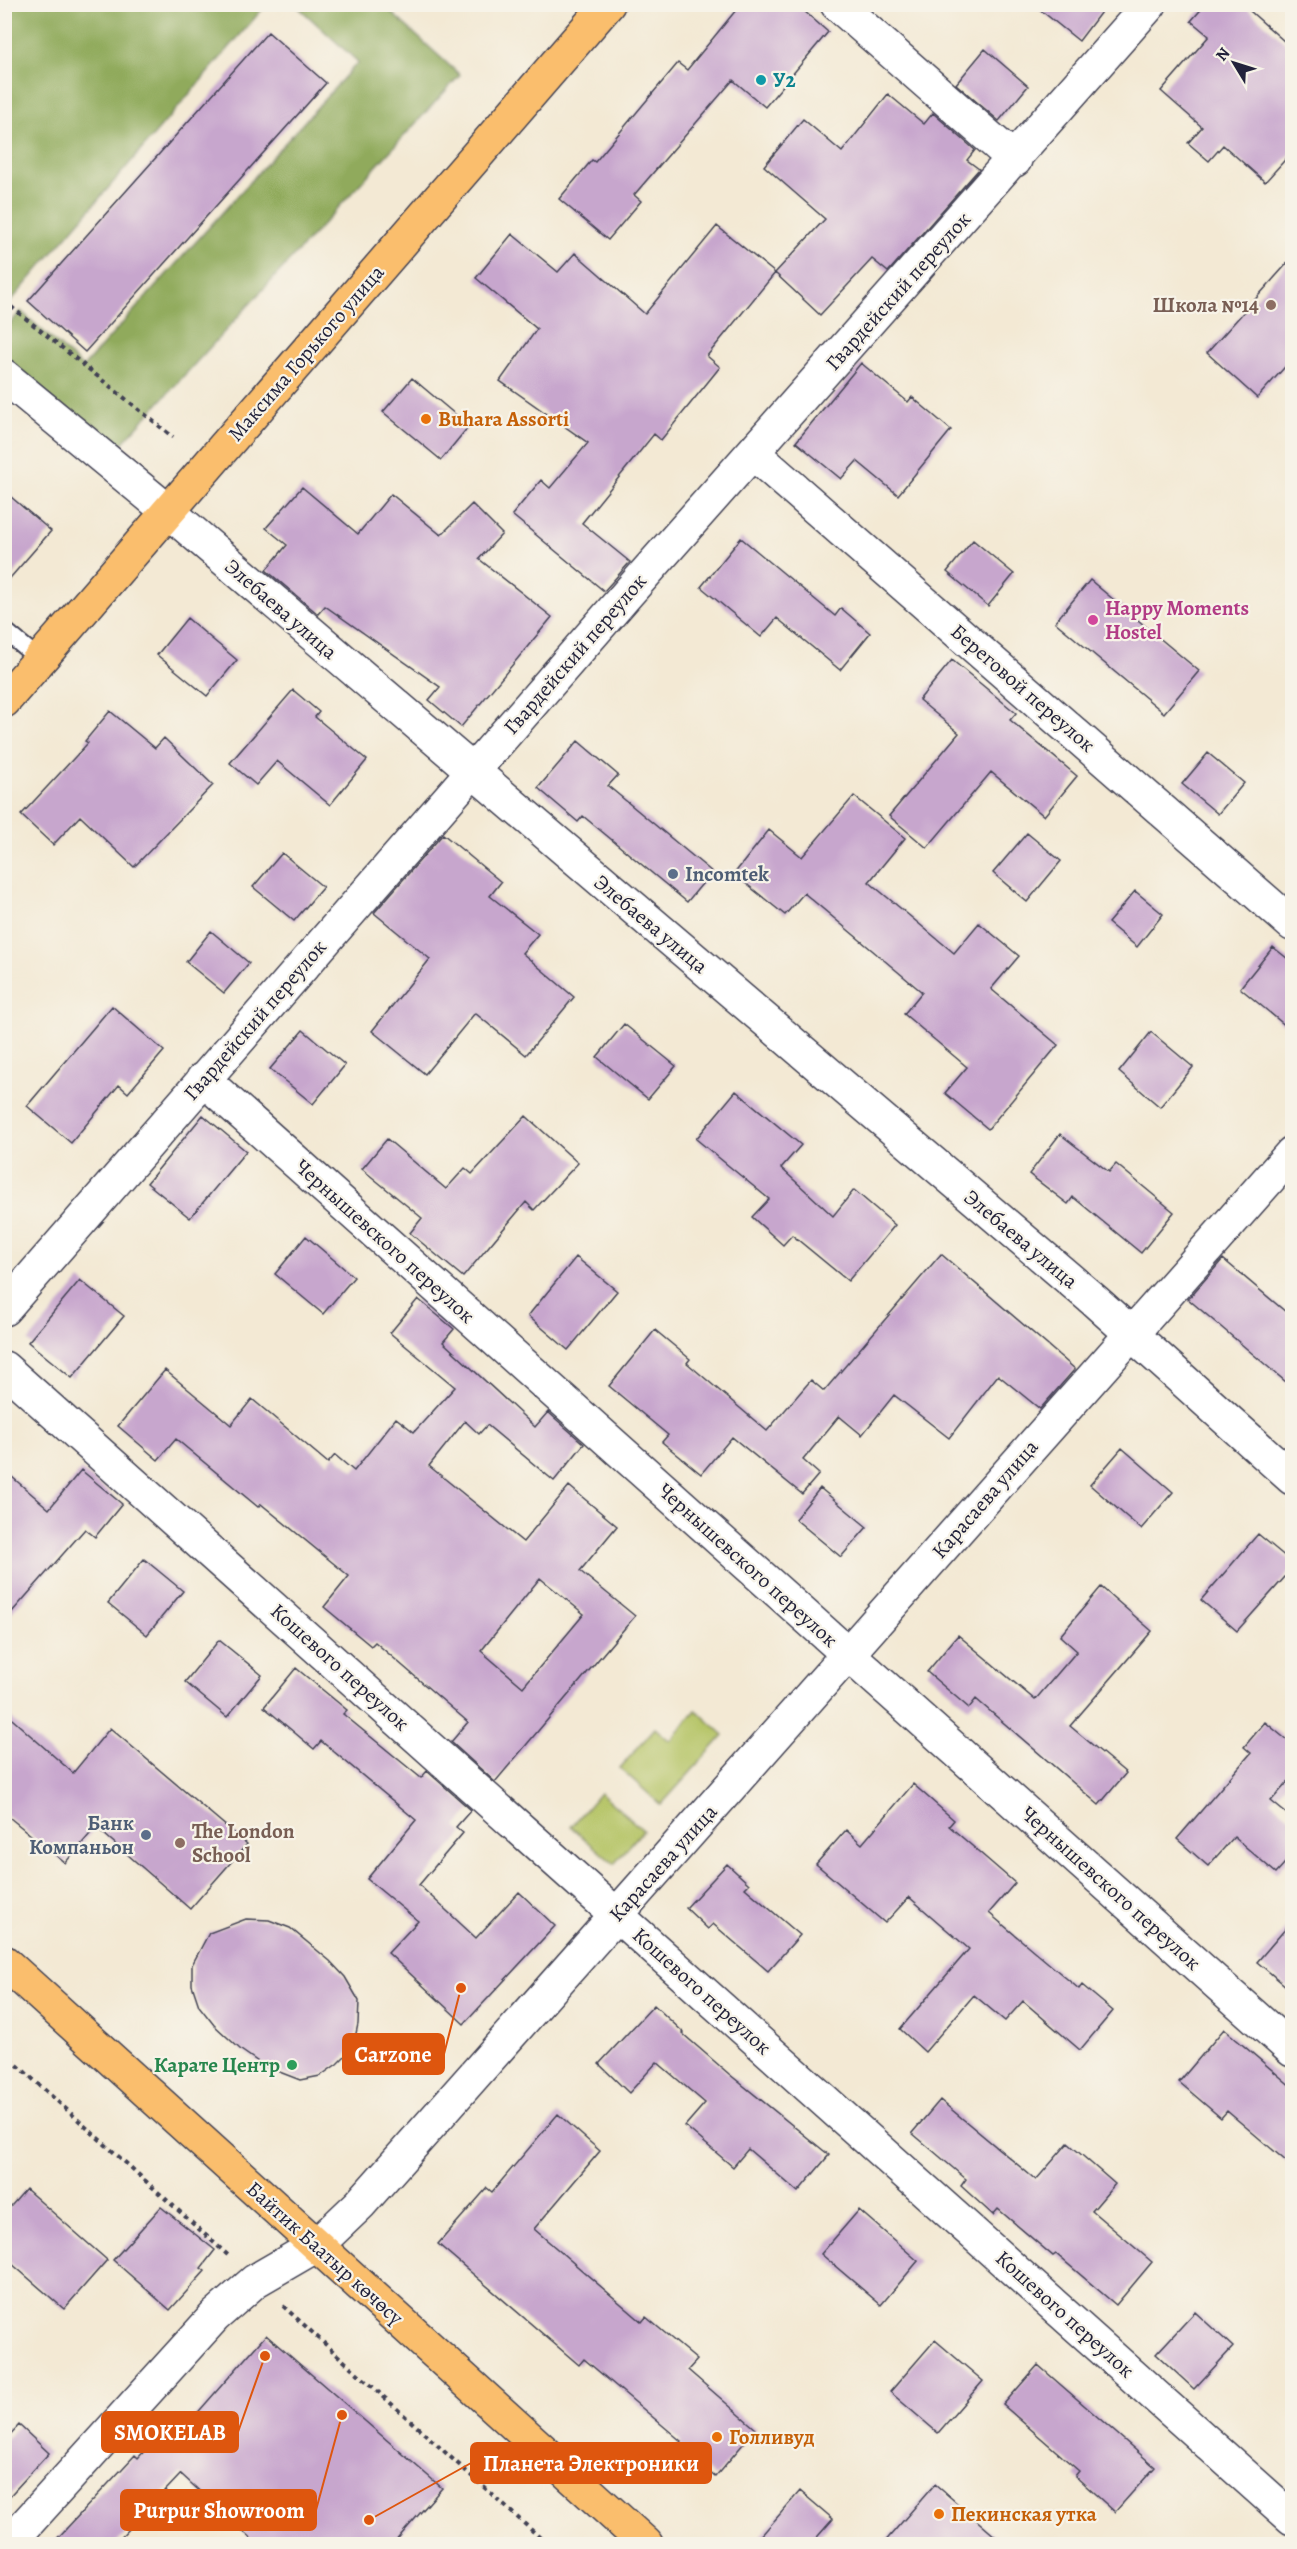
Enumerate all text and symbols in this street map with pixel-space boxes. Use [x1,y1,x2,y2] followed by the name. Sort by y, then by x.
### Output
[1204,33,1264,93] north arrow
[1211,43,1235,66] text: N
[773,66,796,94] place label: У2
[754,73,768,87] marker: У2
[819,205,977,376] street label: Гвардейский переулок
[222,259,391,447] street label: Максима Горького улица
[1153,291,1259,319] place label: Школа №14
[1264,298,1278,312] marker: Школа №14
[438,405,569,433] place label: Buhara Assorti
[419,412,433,426] marker: Buhara Assorti
[219,552,344,666] street label: Элебаева улица
[497,567,653,740] street label: Гвардейский переулок
[1105,594,1249,646] place label: Happy Moments Hostel
[1086,613,1100,627] marker: Happy Moments Hostel
[945,617,1101,759] street label: Береговой переулок
[685,860,769,888] place label: Incomtek
[666,867,680,881] marker: Incomtek
[588,868,714,980] street label: Элебаева улица
[177,933,333,1106] street label: Гвардейский переулок
[289,1153,481,1329] street label: Чернышевского переулок
[958,1183,1084,1295] street label: Элебаева улица
[926,1433,1045,1564] street label: Карасаева улица
[652,1477,844,1653] street label: Чернышевского переулок
[265,1597,416,1737] street label: Кошевого переулок
[603,1798,724,1928] street label: Карасаева улица
[1015,1800,1207,1976] street label: Чернышевского переулок
[29,1809,134,1861] place label: Банк Компаньон
[192,1817,295,1869] place label: The London School
[139,1828,153,1842] marker: Банк Компаньон
[173,1836,187,1850] marker: The London School
[627,1921,778,2061] street label: Кошевого переулок
[343,2034,444,2074] callout: Carzone
[354,2040,432,2070] text: Carzone
[154,2051,280,2079] place label: Карате Центр
[285,2058,299,2072] marker: Карате Центр
[241,2175,410,2331] street label: Байтик Баатыр көчөсү
[990,2244,1141,2384] street label: Кошевого переулок
[102,2412,238,2452] callout: SMOKELAB
[114,2418,226,2448] text: SMOKELAB
[729,2423,815,2451] place label: Голливуд
[710,2430,724,2444] marker: Голливуд
[471,2443,711,2483] callout: Планета Электроники
[483,2449,699,2479] text: Планета Электроники
[121,2490,316,2530] callout: Purpur Showroom
[133,2496,305,2526] text: Purpur Showroom
[951,2500,1097,2528] place label: Пекинская утка
[932,2507,946,2521] marker: Пекинская утка

